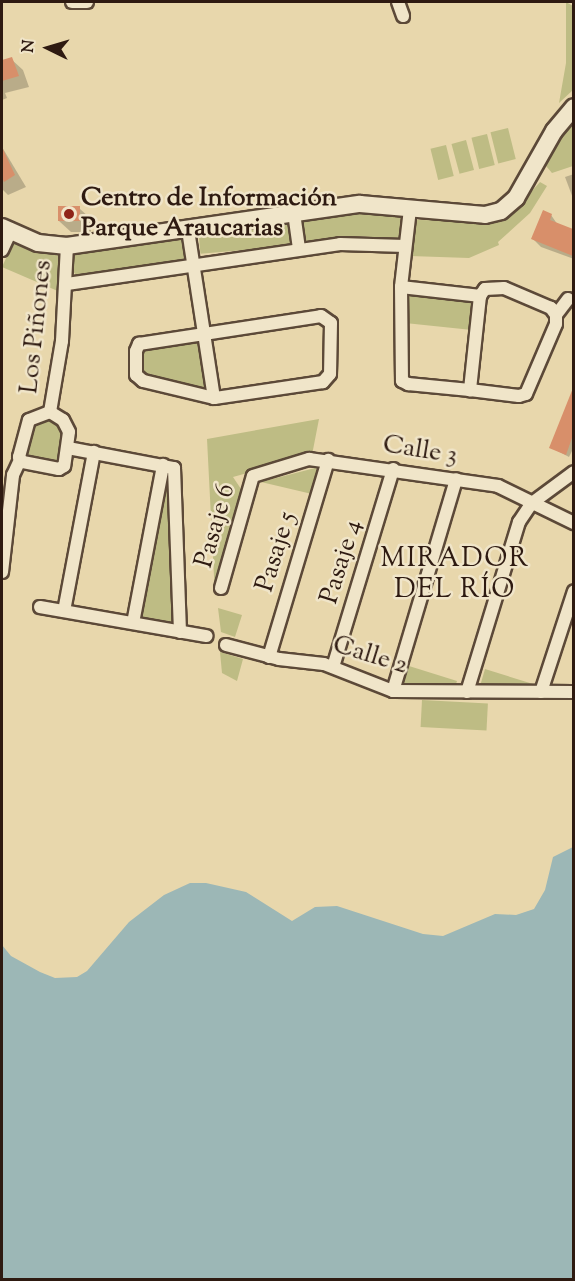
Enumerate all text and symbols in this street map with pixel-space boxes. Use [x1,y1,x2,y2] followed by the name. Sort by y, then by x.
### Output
[18,18,78,78] north arrow
[18,39,42,54] text: N
[81,183,337,244] place label: Centro de Información Parque Araucarias
[62,207,76,221] marker: Centro de Información Parque Araucarias
[14,259,60,395] street label: Los Piñones
[381,430,459,472] street label: Calle 3
[189,480,243,572] street label: Pasaje 6
[250,508,304,596] street label: Pasaje 5
[314,516,370,608] street label: Pasaje 4
[380,543,530,606] district label: MIRADOR DEL RÍO
[329,630,411,682] street label: Calle 2

